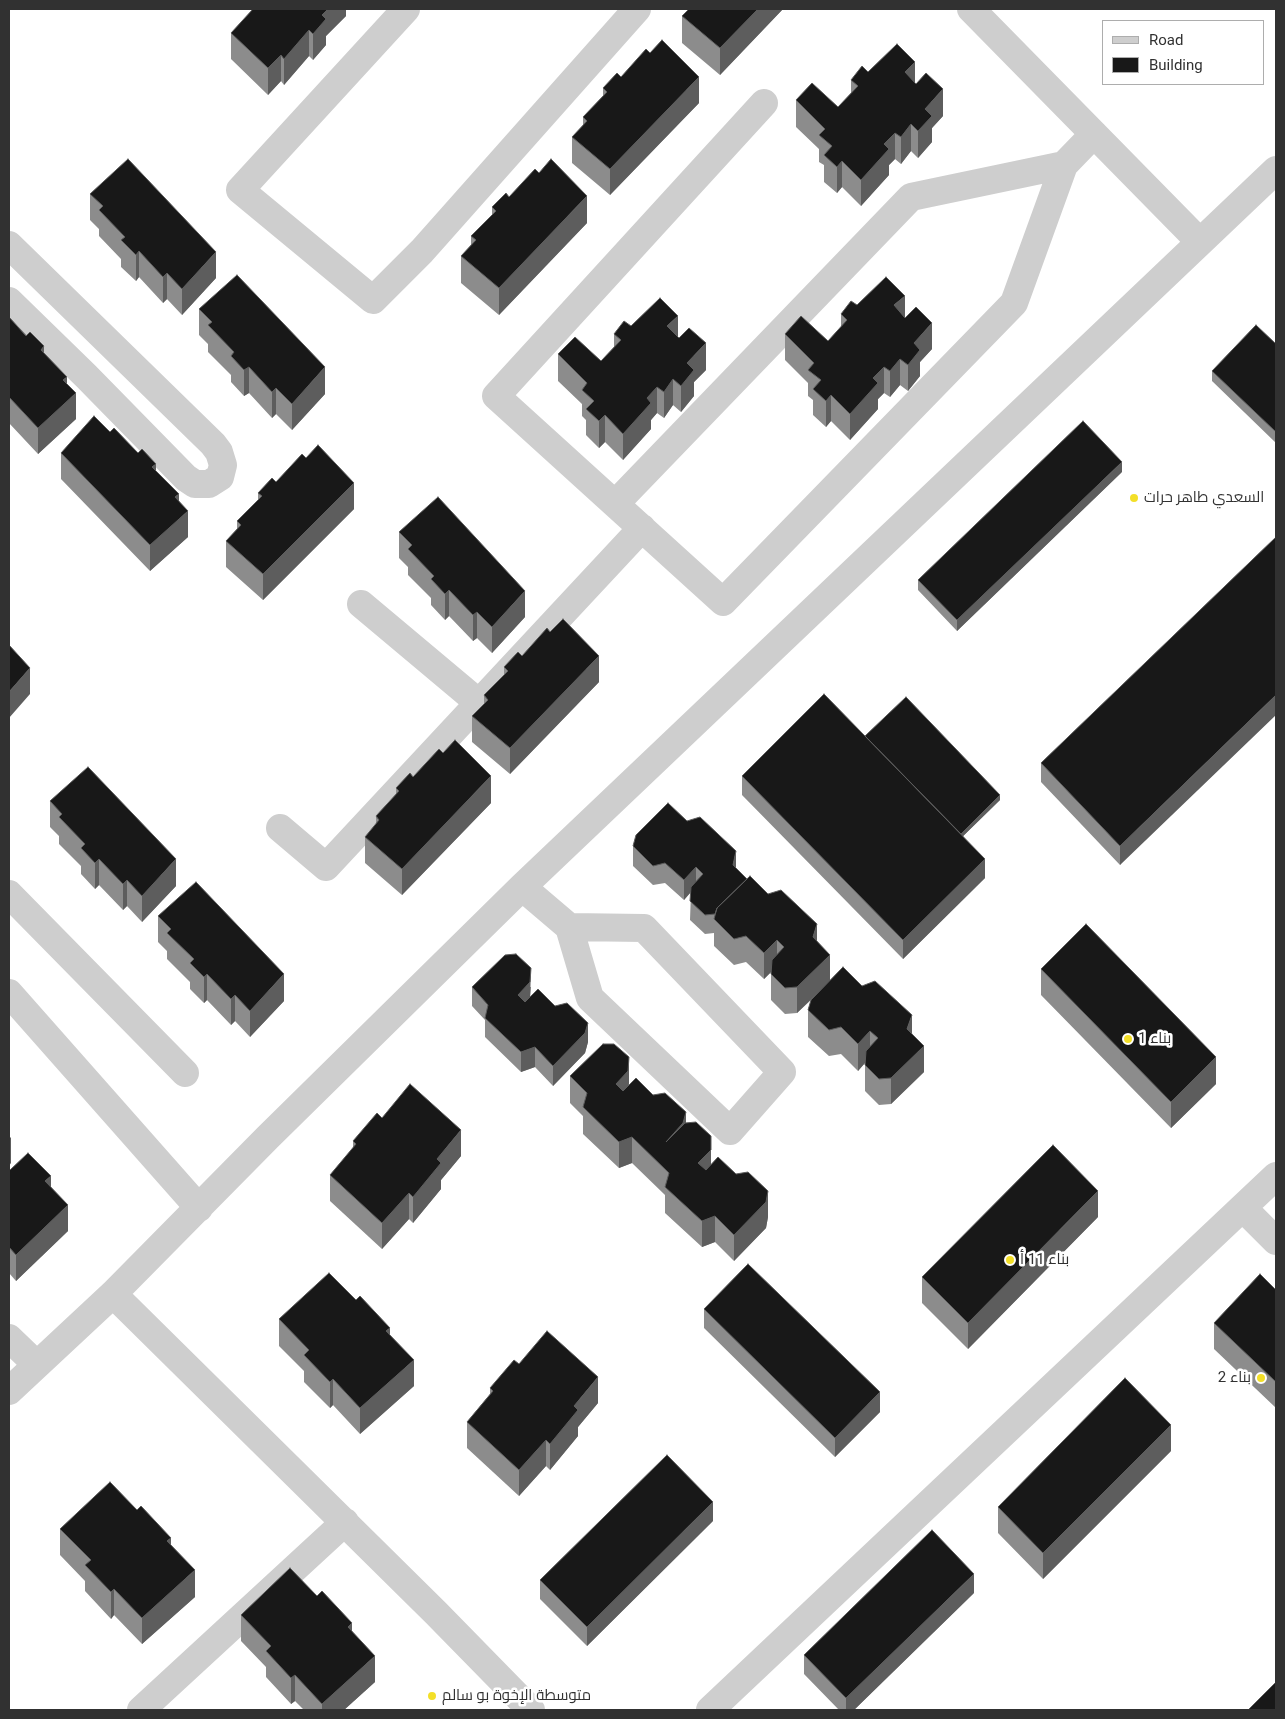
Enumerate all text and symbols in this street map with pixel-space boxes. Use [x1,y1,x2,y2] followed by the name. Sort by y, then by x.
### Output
[1102,20,1265,85] legend
[1149,31,1183,49] text: Road
[1149,56,1203,74] text: Building
[1144,489,1264,507] place label: السعدي طاهر حرات
[1128,492,1140,504] marker: السعدي طاهر حرات
[1138,1030,1171,1048] place label: بناء 1
[1122,1033,1134,1045] marker: بناء 1
[1020,1251,1069,1269] place label: بناء 11 أ
[1004,1254,1016,1266] marker: بناء 11 أ
[1218,1369,1251,1387] place label: بناء 2
[1255,1372,1267,1384] marker: بناء 2
[442,1687,591,1705] place label: متوسطة الإخوة بو سالم
[426,1690,438,1702] marker: متوسطة الإخوة بو سالم

